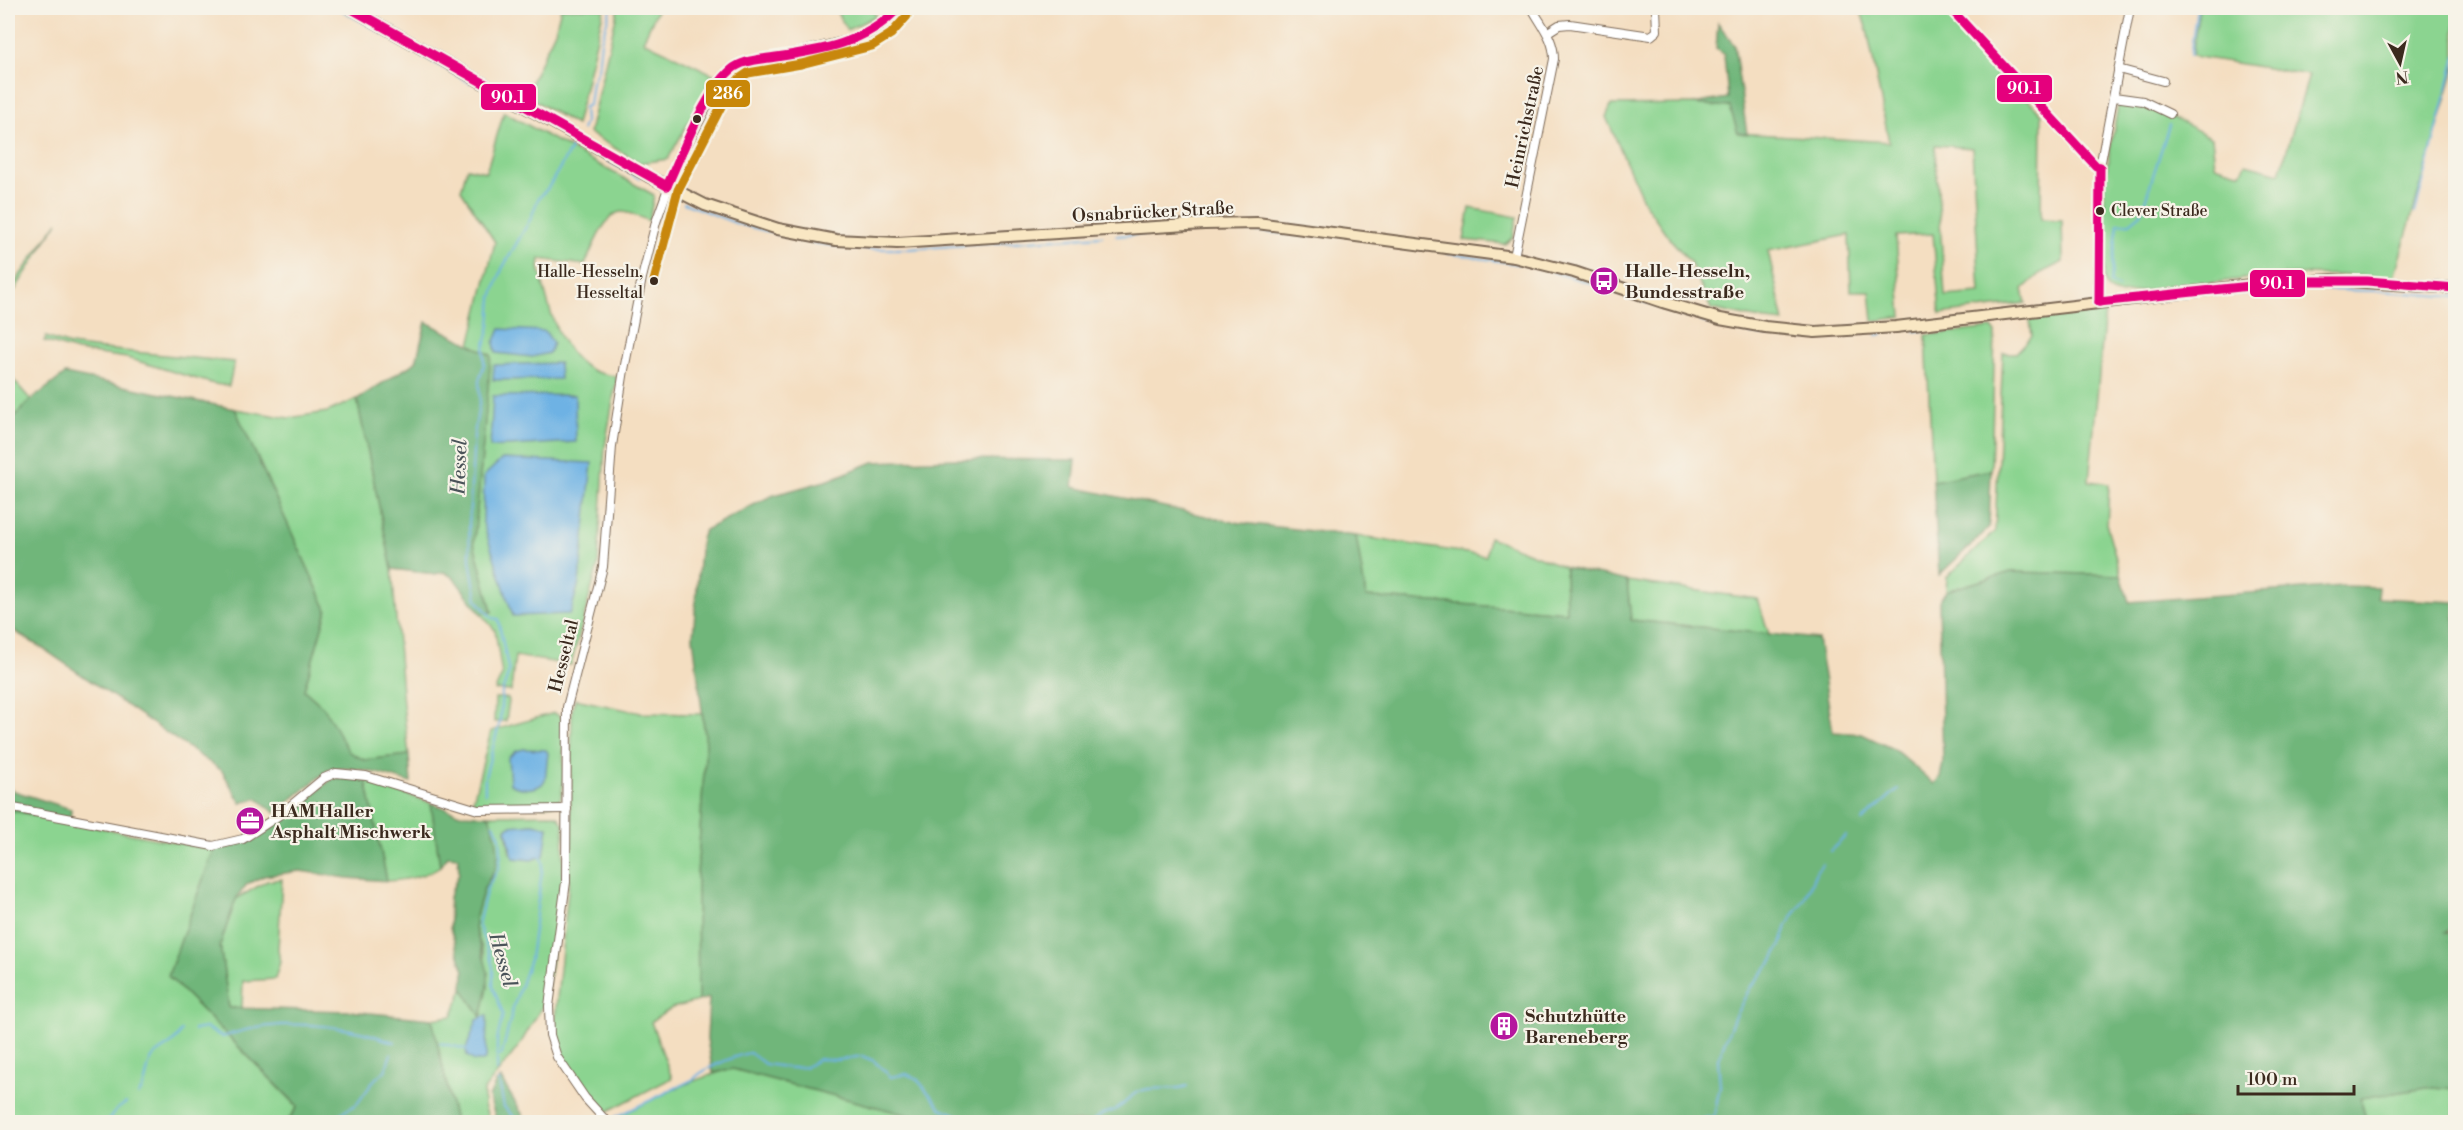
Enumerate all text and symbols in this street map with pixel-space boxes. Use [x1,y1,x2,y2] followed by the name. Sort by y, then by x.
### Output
[2370,33,2430,93] north arrow
[1501,64,1549,190] street label: Heinrichstraße
[2394,66,2410,88] text: N
[1996,74,2053,103] line badge: 90.1
[705,79,751,108] line badge: 286
[2007,79,2041,99] text: 90.1
[480,83,537,111] line badge: 90.1
[713,84,743,104] text: 286
[491,88,525,108] text: 90.1
[691,113,703,125] unlabelled marker
[1071,196,1235,228] street label: Osnabrücker Straße
[2111,201,2208,221] place label: Clever Straße
[2094,205,2106,217] marker: Clever Straße
[1625,260,1750,304] place label: Halle-Hesseln, Bundesstraße
[537,262,643,303] place label: Halle-Hesseln, Hesseltal
[1588,265,1620,297] bus stop icon: Halle-Hesseln, Bundesstraße
[2249,269,2306,298] line badge: 90.1
[2260,274,2294,294] text: 90.1
[648,275,660,287] marker: Halle-Hesseln, Hesseltal
[446,438,473,496] water label: Hessel
[544,616,584,695] street label: Hesseltal
[270,800,432,844] place label: HAM Haller Asphalt Mischwerk
[234,805,266,837] office icon: HAM Haller Asphalt Mischwerk
[482,929,522,991] water label: Hessel
[1525,1005,1629,1049] place label: Schutzhütte Bareneberg
[1488,1010,1520,1042] building icon: Schutzhütte Bareneberg
[2238,1058,2354,1096] scale bar
[2247,1068,2298,1091] text: 100 m

